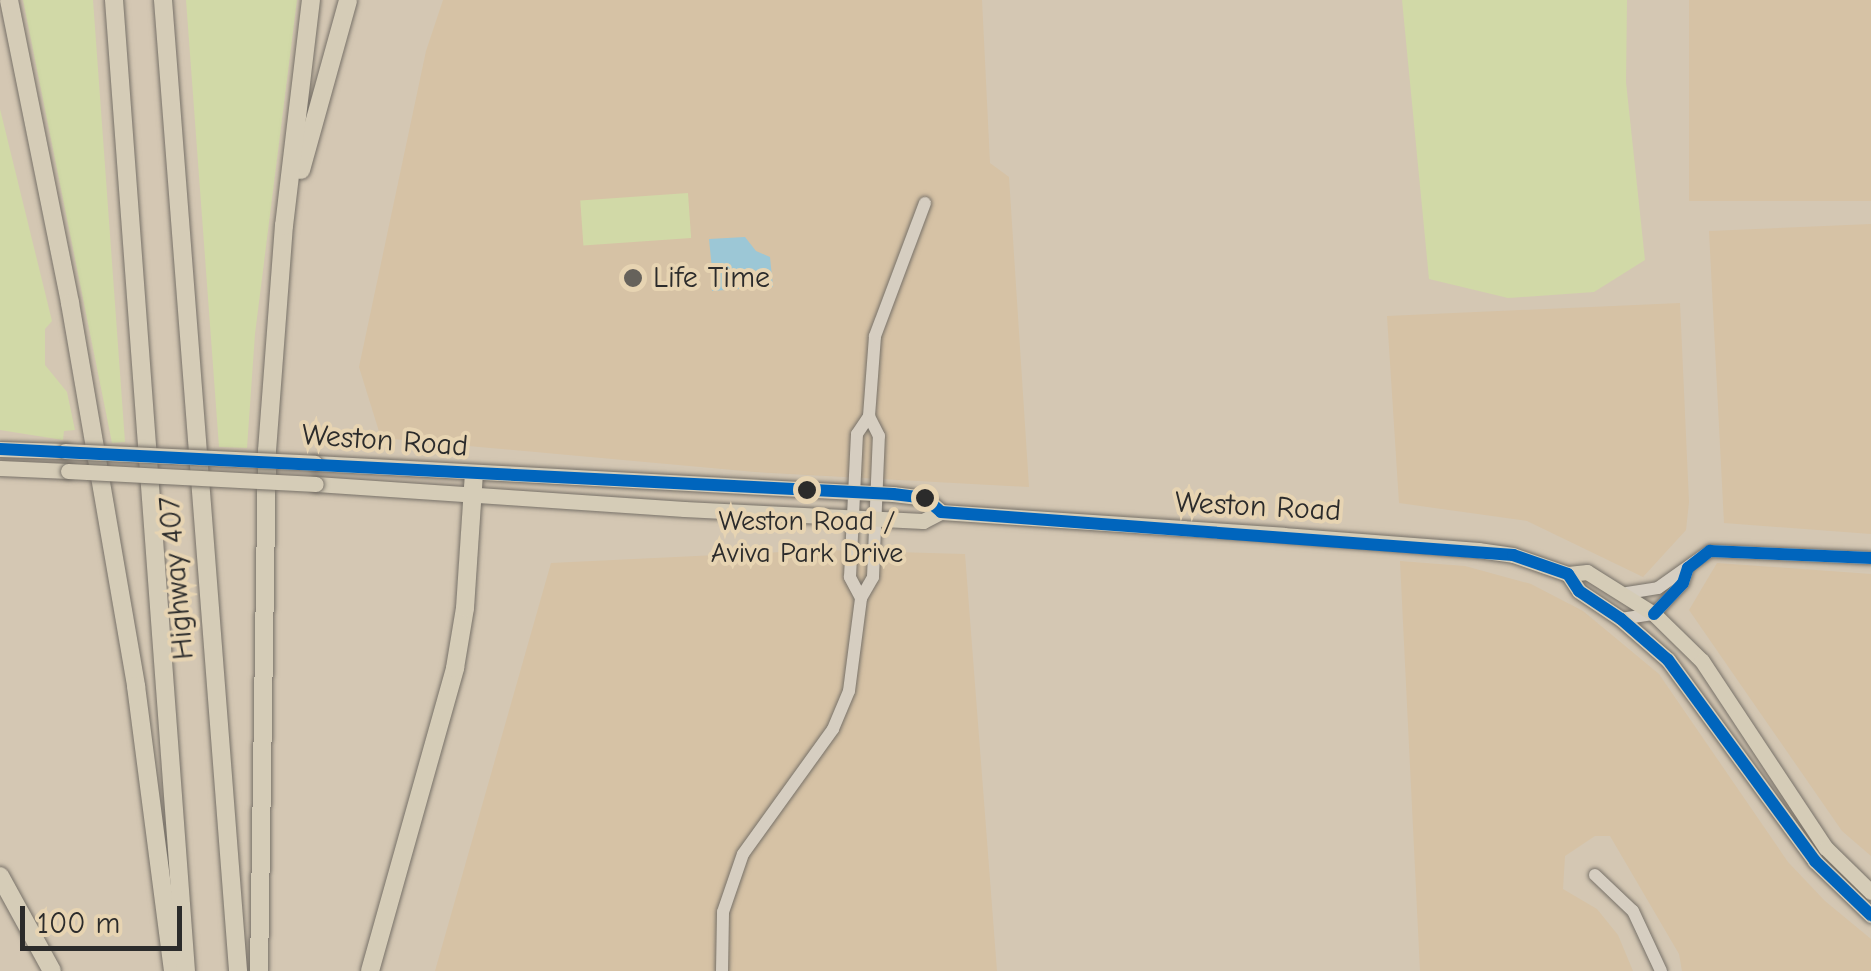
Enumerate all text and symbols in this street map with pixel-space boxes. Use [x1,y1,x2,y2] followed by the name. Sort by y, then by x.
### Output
[653,260,770,296] place label: Life Time
[622,267,644,289] marker: Life Time
[301,417,469,465] street label: Weston Road
[797,480,817,500] marker: Weston Road / Aviva Park Drive
[1174,485,1342,529] street label: Weston Road
[915,488,935,508] unlabelled marker
[152,495,202,661] street label: Highway 407
[711,504,903,570] place label: Weston Road / Aviva Park Drive
[25,886,188,948] scale bar
[37,906,120,941] text: 100 m

